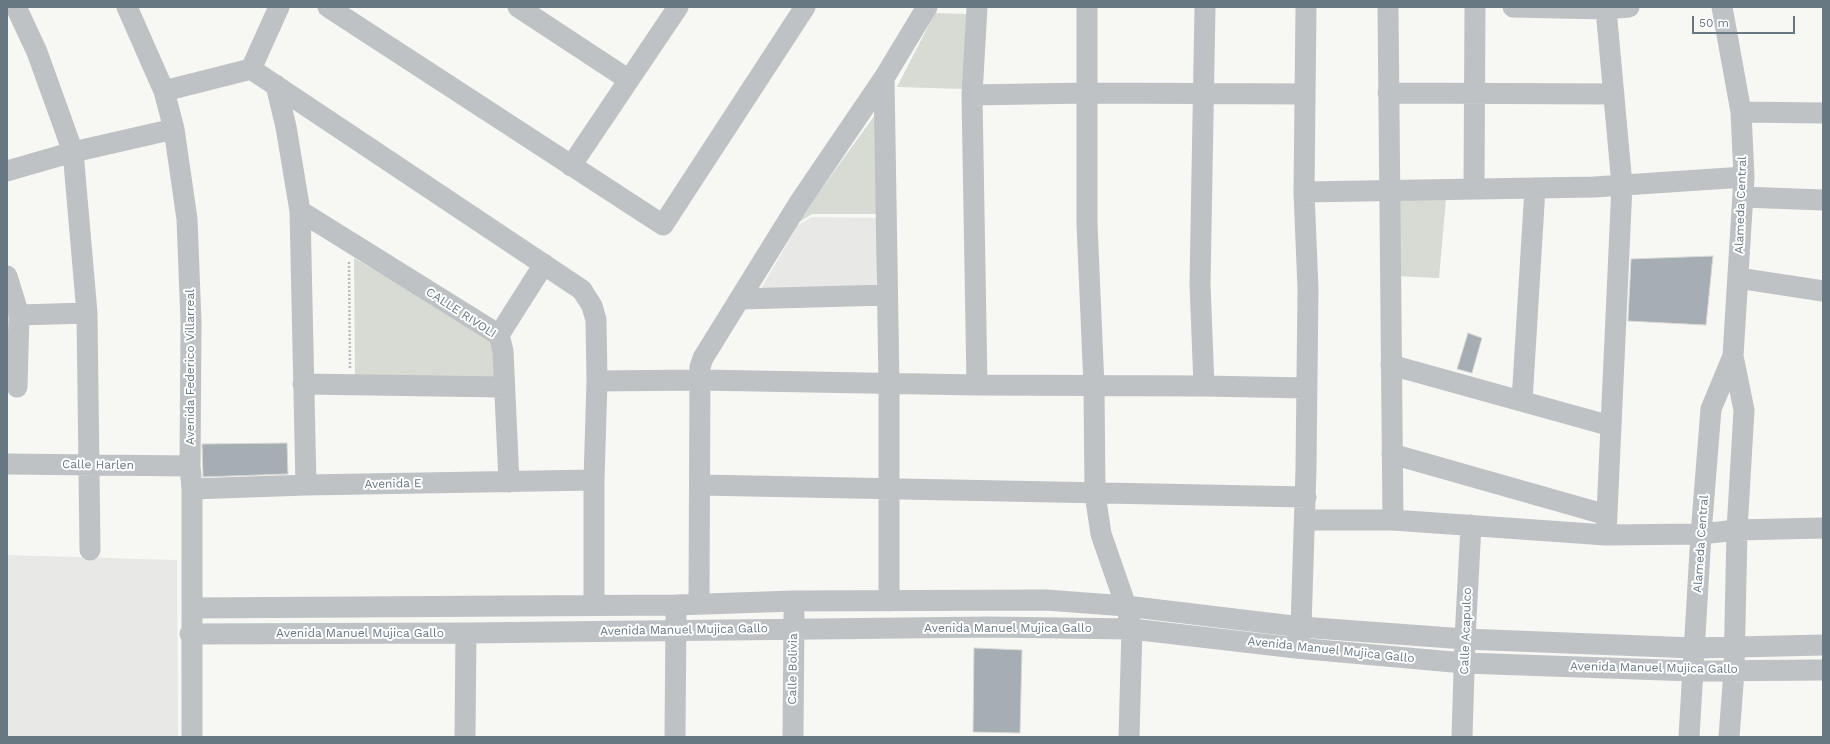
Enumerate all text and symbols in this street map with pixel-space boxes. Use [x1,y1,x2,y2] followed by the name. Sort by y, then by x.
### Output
[1694,8,1797,34] scale bar
[1699,16,1729,30] text: 50 m
[1732,156,1750,254] street label: Alameda Central
[423,285,499,341] street label: CALLE RIVOLI
[183,289,197,445] street label: Avenida Federico Villarreal
[62,457,134,473] street label: Calle Harlen
[364,476,422,492] street label: Avenida E
[1690,495,1712,593] street label: Alameda Central
[1457,587,1475,675] street label: Calle Acapulco
[600,621,768,639] street label: Avenida Manuel Mujica Gallo
[924,621,1092,635] street label: Avenida Manuel Mujica Gallo
[276,626,444,640] street label: Avenida Manuel Mujica Gallo
[785,633,801,705] street label: Calle Bolivia
[1247,634,1415,666] street label: Avenida Manuel Mujica Gallo
[1570,659,1738,677] street label: Avenida Manuel Mujica Gallo

